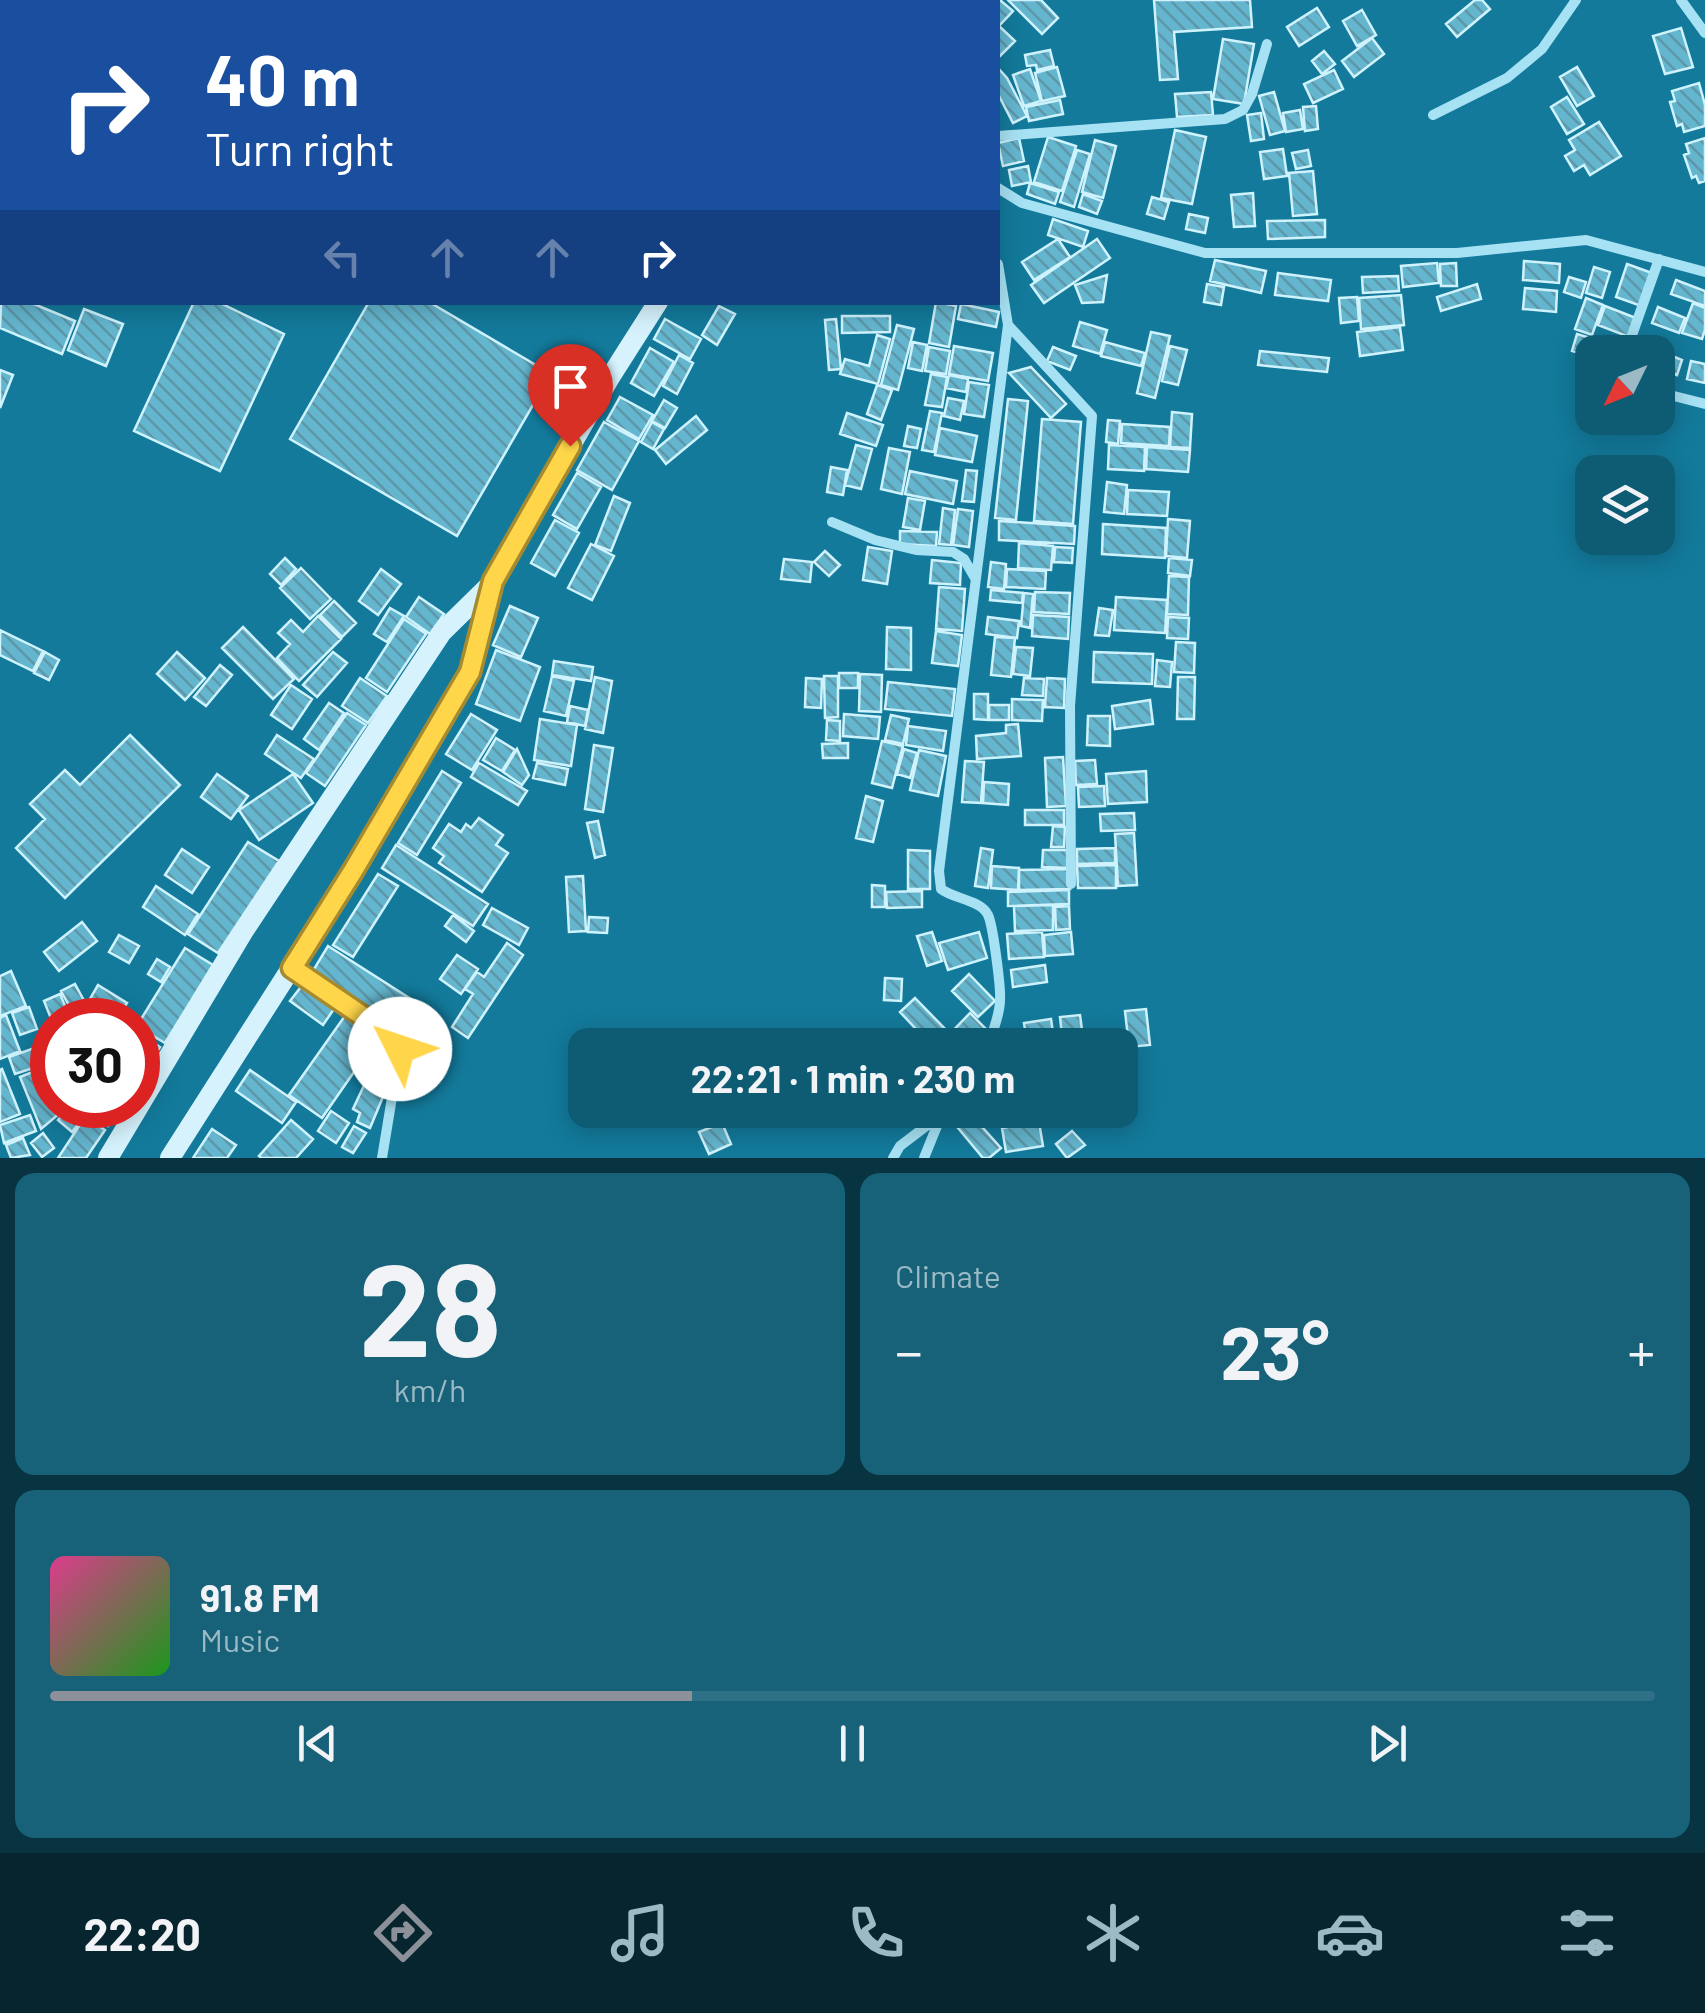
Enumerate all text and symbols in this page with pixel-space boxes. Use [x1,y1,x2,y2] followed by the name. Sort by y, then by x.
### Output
[205,36,360,120] text: 40 m
[40,40,170,170] icon: right
[205,121,395,175] text: Turn right
[315,230,370,285] icon: left
[420,230,475,285] icon: ahead
[525,230,580,285] icon: ahead
[630,230,685,285] icon: right
[1575,335,1675,435] north arrow
[1575,335,1675,555] map controls
[528,344,613,447] pin
[543,359,598,414] icon: arrive
[1575,455,1675,555] button: layers
[348,997,452,1101] position arrow
[30,998,160,1128] speed limit sign: 30
[691,1055,1015,1101] text: 22:21 · 1 min · 230 m
[358,1227,502,1383] text: 28
[895,1256,1001,1294] text: Climate
[1220,1305,1330,1395] text: 23°
[895,1317,923,1383] text: −
[1627,1317,1655,1383] text: +
[394,1370,466,1408] text: km/h
[200,1574,320,1620] text: 91.8 FM
[200,1620,280,1658] text: Music
[290,1716,345,1771] icon: previous
[825,1716,880,1771] icon: pause
[1360,1716,1415,1771] icon: next
[368,1898,438,1968] icon: directions
[605,1898,675,1968] icon: music
[841,1898,911,1968] icon: phone
[1078,1898,1148,1968] icon: climate
[1315,1898,1385,1968] icon: car
[1552,1898,1622,1968] icon: filters
[83,1906,201,1960] text: 22:20

